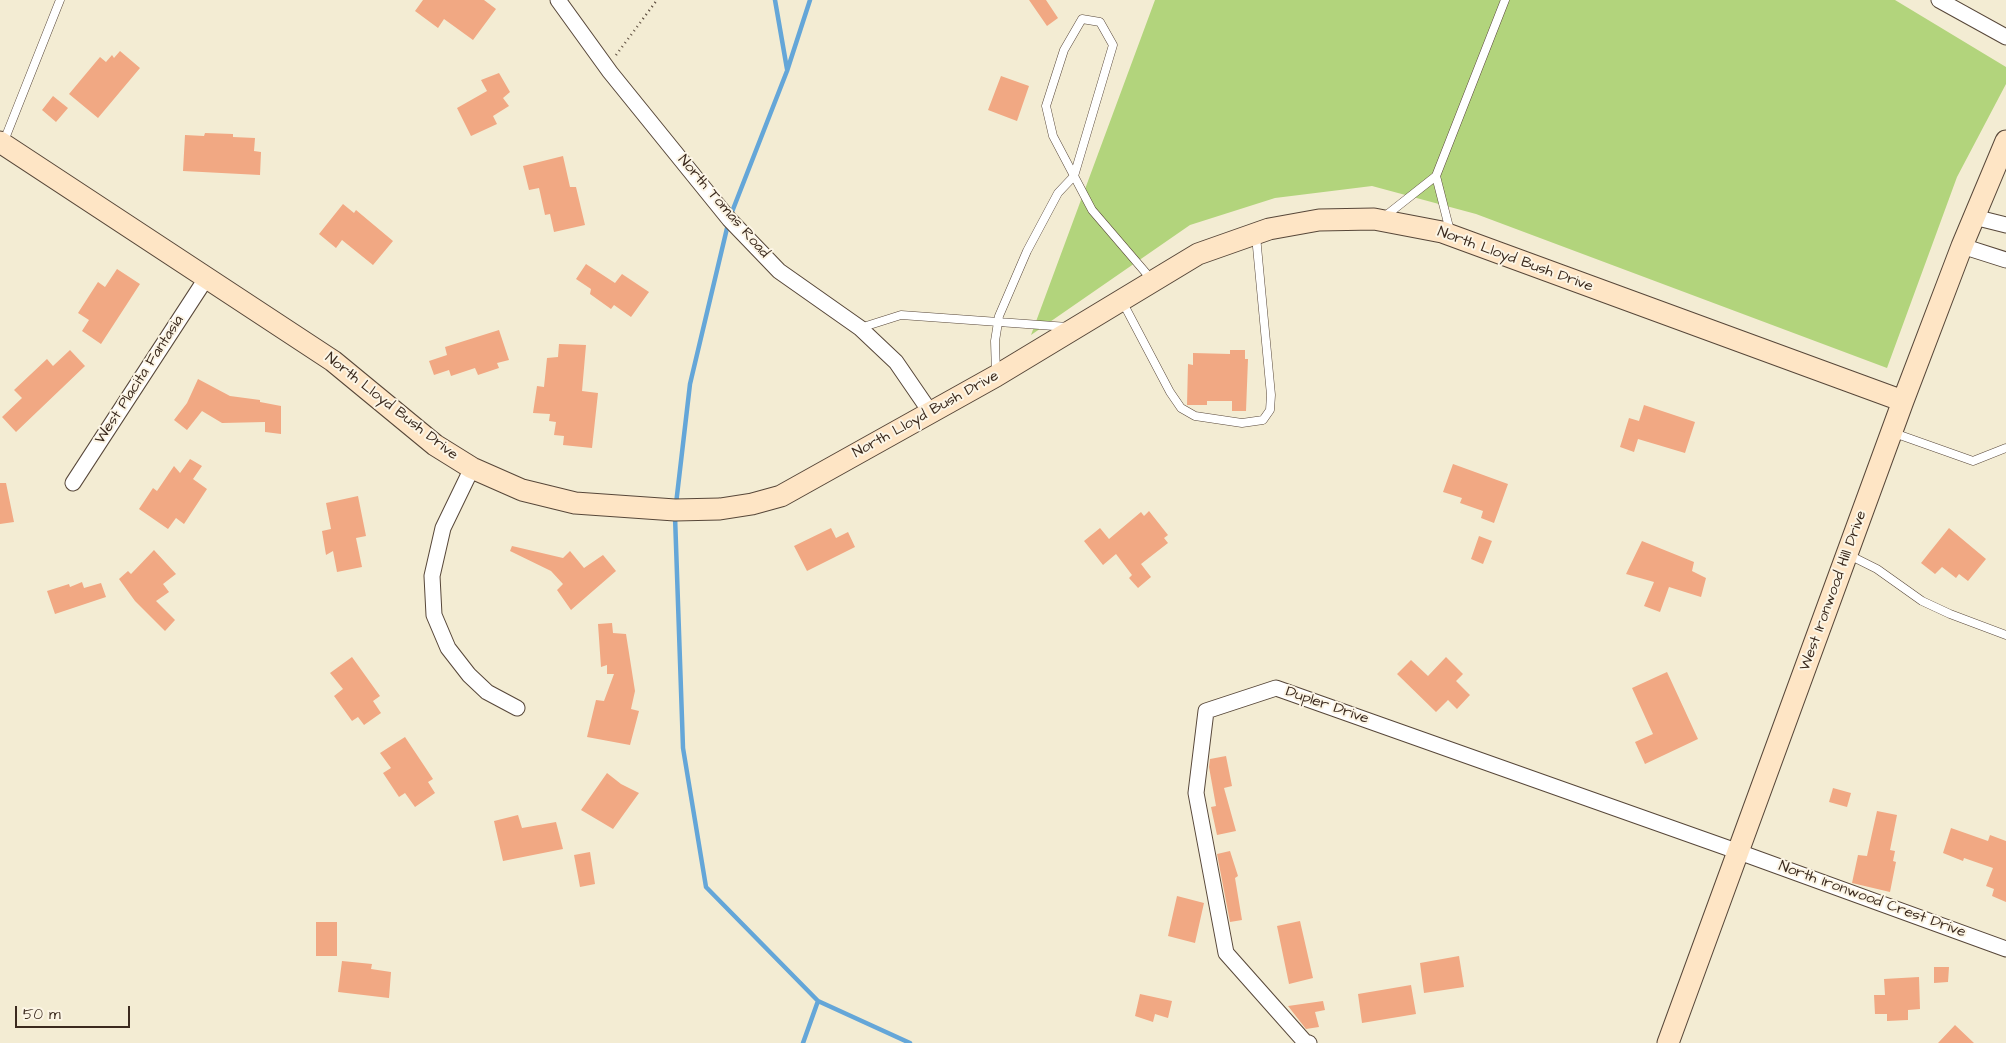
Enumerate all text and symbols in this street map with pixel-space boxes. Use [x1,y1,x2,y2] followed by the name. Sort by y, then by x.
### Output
[673,152,773,262] street label: North Tomas Road
[1435,223,1595,297] street label: North Lloyd Bush Drive
[92,312,188,448] street label: West Placita Fantasia
[321,349,461,465] street label: North Lloyd Bush Drive
[850,367,1002,463] street label: North Lloyd Bush Drive
[1797,508,1871,674] street label: West Ironwood Hill Drive
[1283,683,1371,729] street label: Dupler Drive
[1776,858,1968,942] street label: North Ironwood Crest Drive
[18,996,132,1028] scale bar
[23,1004,61,1025] text: 50 m

